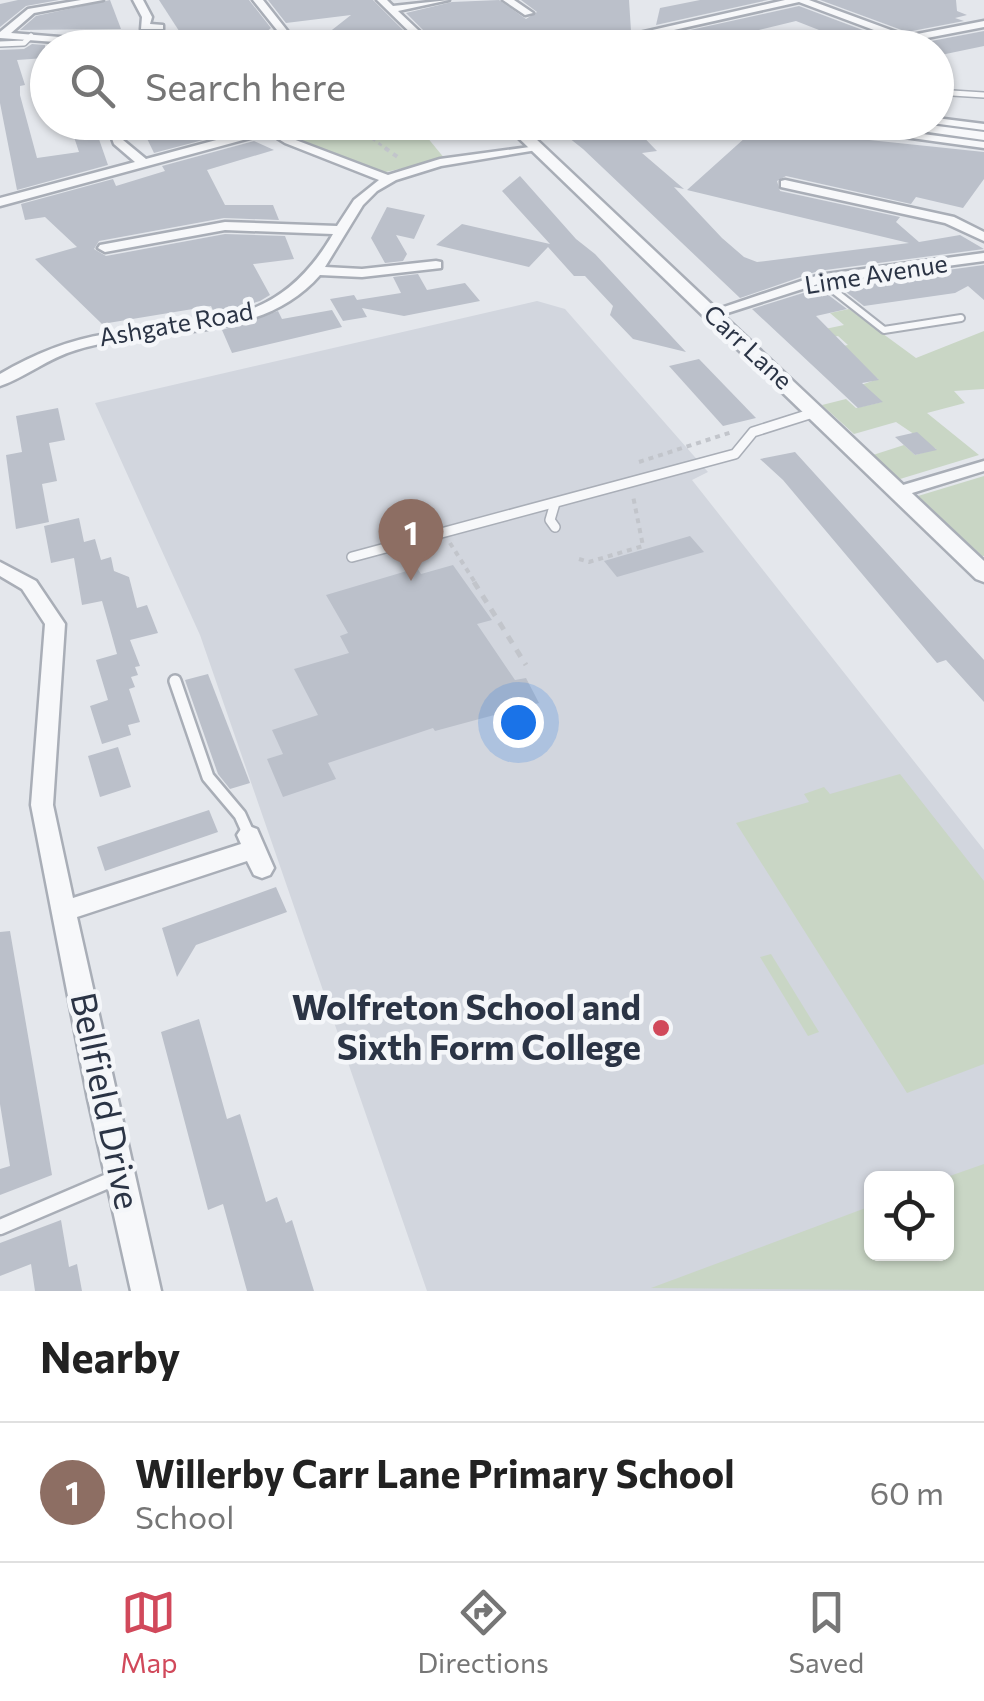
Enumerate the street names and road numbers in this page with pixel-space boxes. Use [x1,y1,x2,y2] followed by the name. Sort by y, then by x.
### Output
[802,247,949,299] street label: Lime Avenue
[96,295,255,351] street label: Ashgate Road
[698,298,799,395] street label: Carr Lane
[63,988,151,1213] street label: Bellfield Drive

